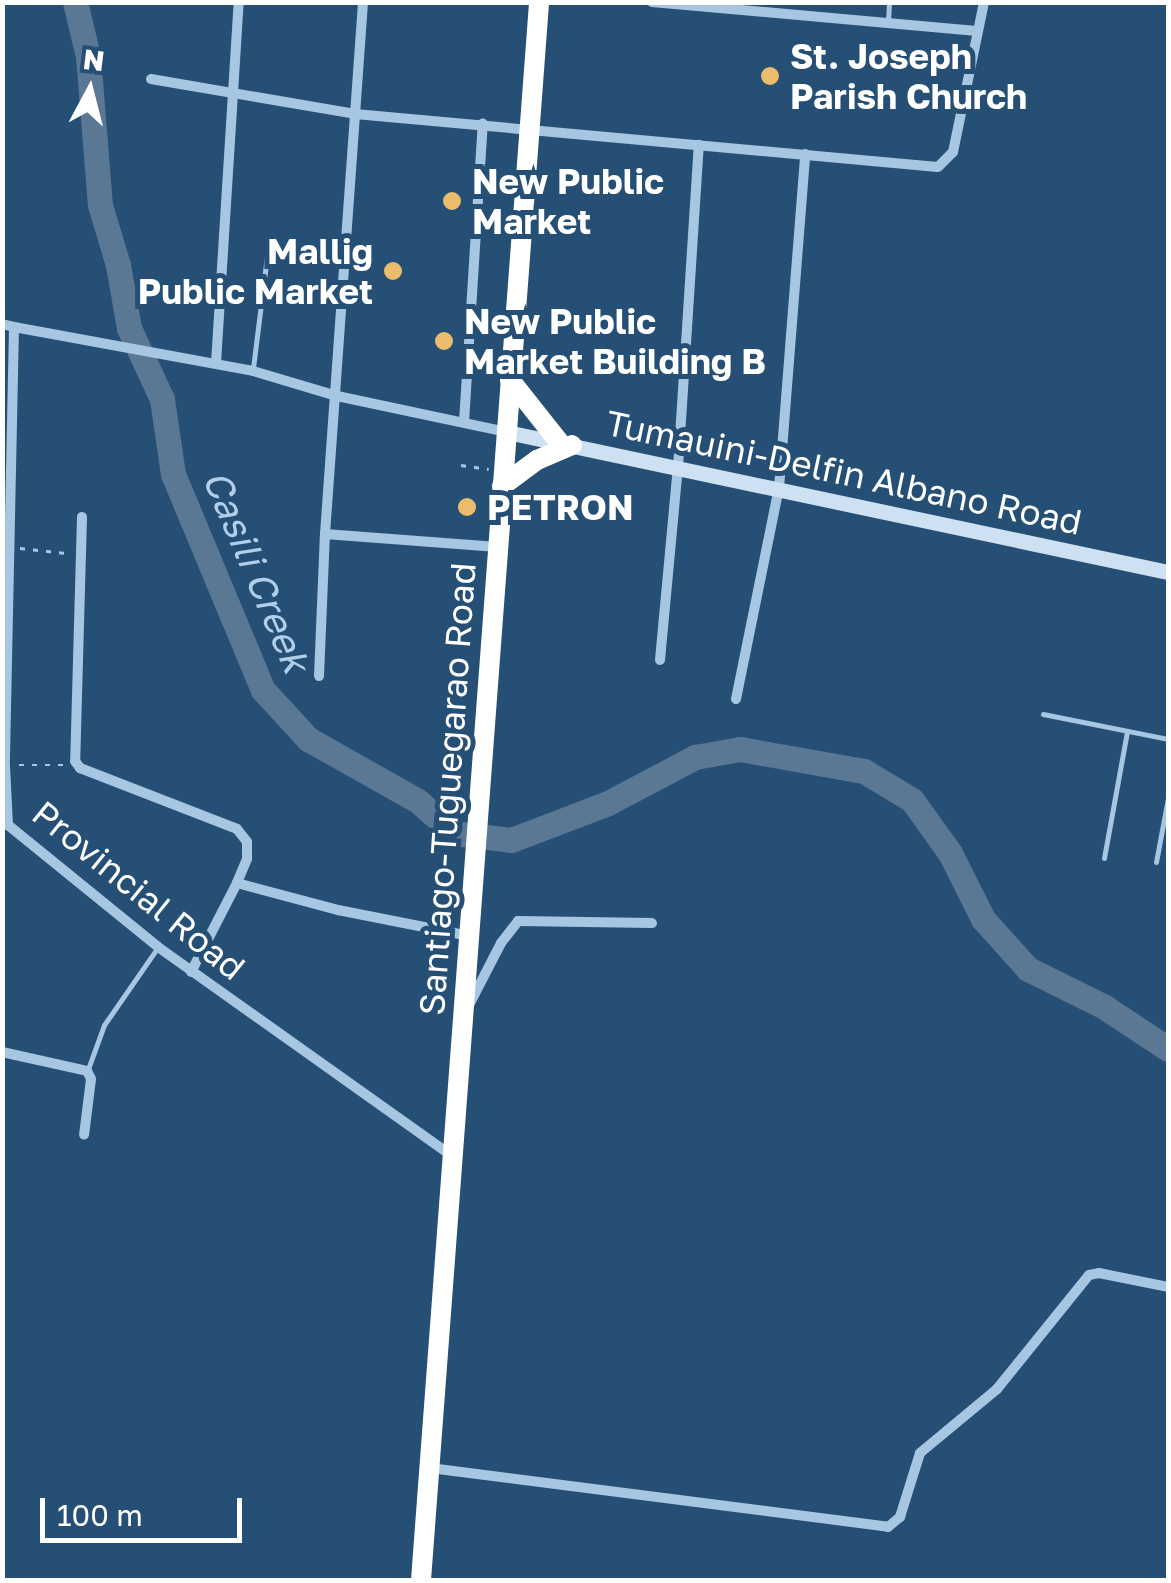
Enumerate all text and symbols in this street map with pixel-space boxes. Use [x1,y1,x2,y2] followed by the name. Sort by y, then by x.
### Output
[790,35,1027,117] place label: St. Joseph Parish Church
[40,40,140,140] north arrow
[81,42,106,77] text: N
[759,65,781,87] marker: St. Joseph Parish Church
[472,160,664,242] place label: New Public Market
[441,190,463,212] marker: New Public Market
[138,230,373,312] place label: Mallig Public Market
[382,260,404,282] marker: Mallig Public Market
[464,300,766,382] place label: New Public Market Building B
[433,330,455,352] marker: New Public Market Building B
[602,401,1086,543] street label: Tumauini-Delfin Albano Road
[194,463,320,679] water label: Casili Creek
[487,486,634,528] place label: PETRON
[456,496,478,518] marker: PETRON
[410,561,484,1017] street label: Santiago-Tuguegarao Road
[24,792,254,988] street label: Provincial Road
[45,1478,248,1540] scale bar
[57,1497,143,1533] text: 100 m

